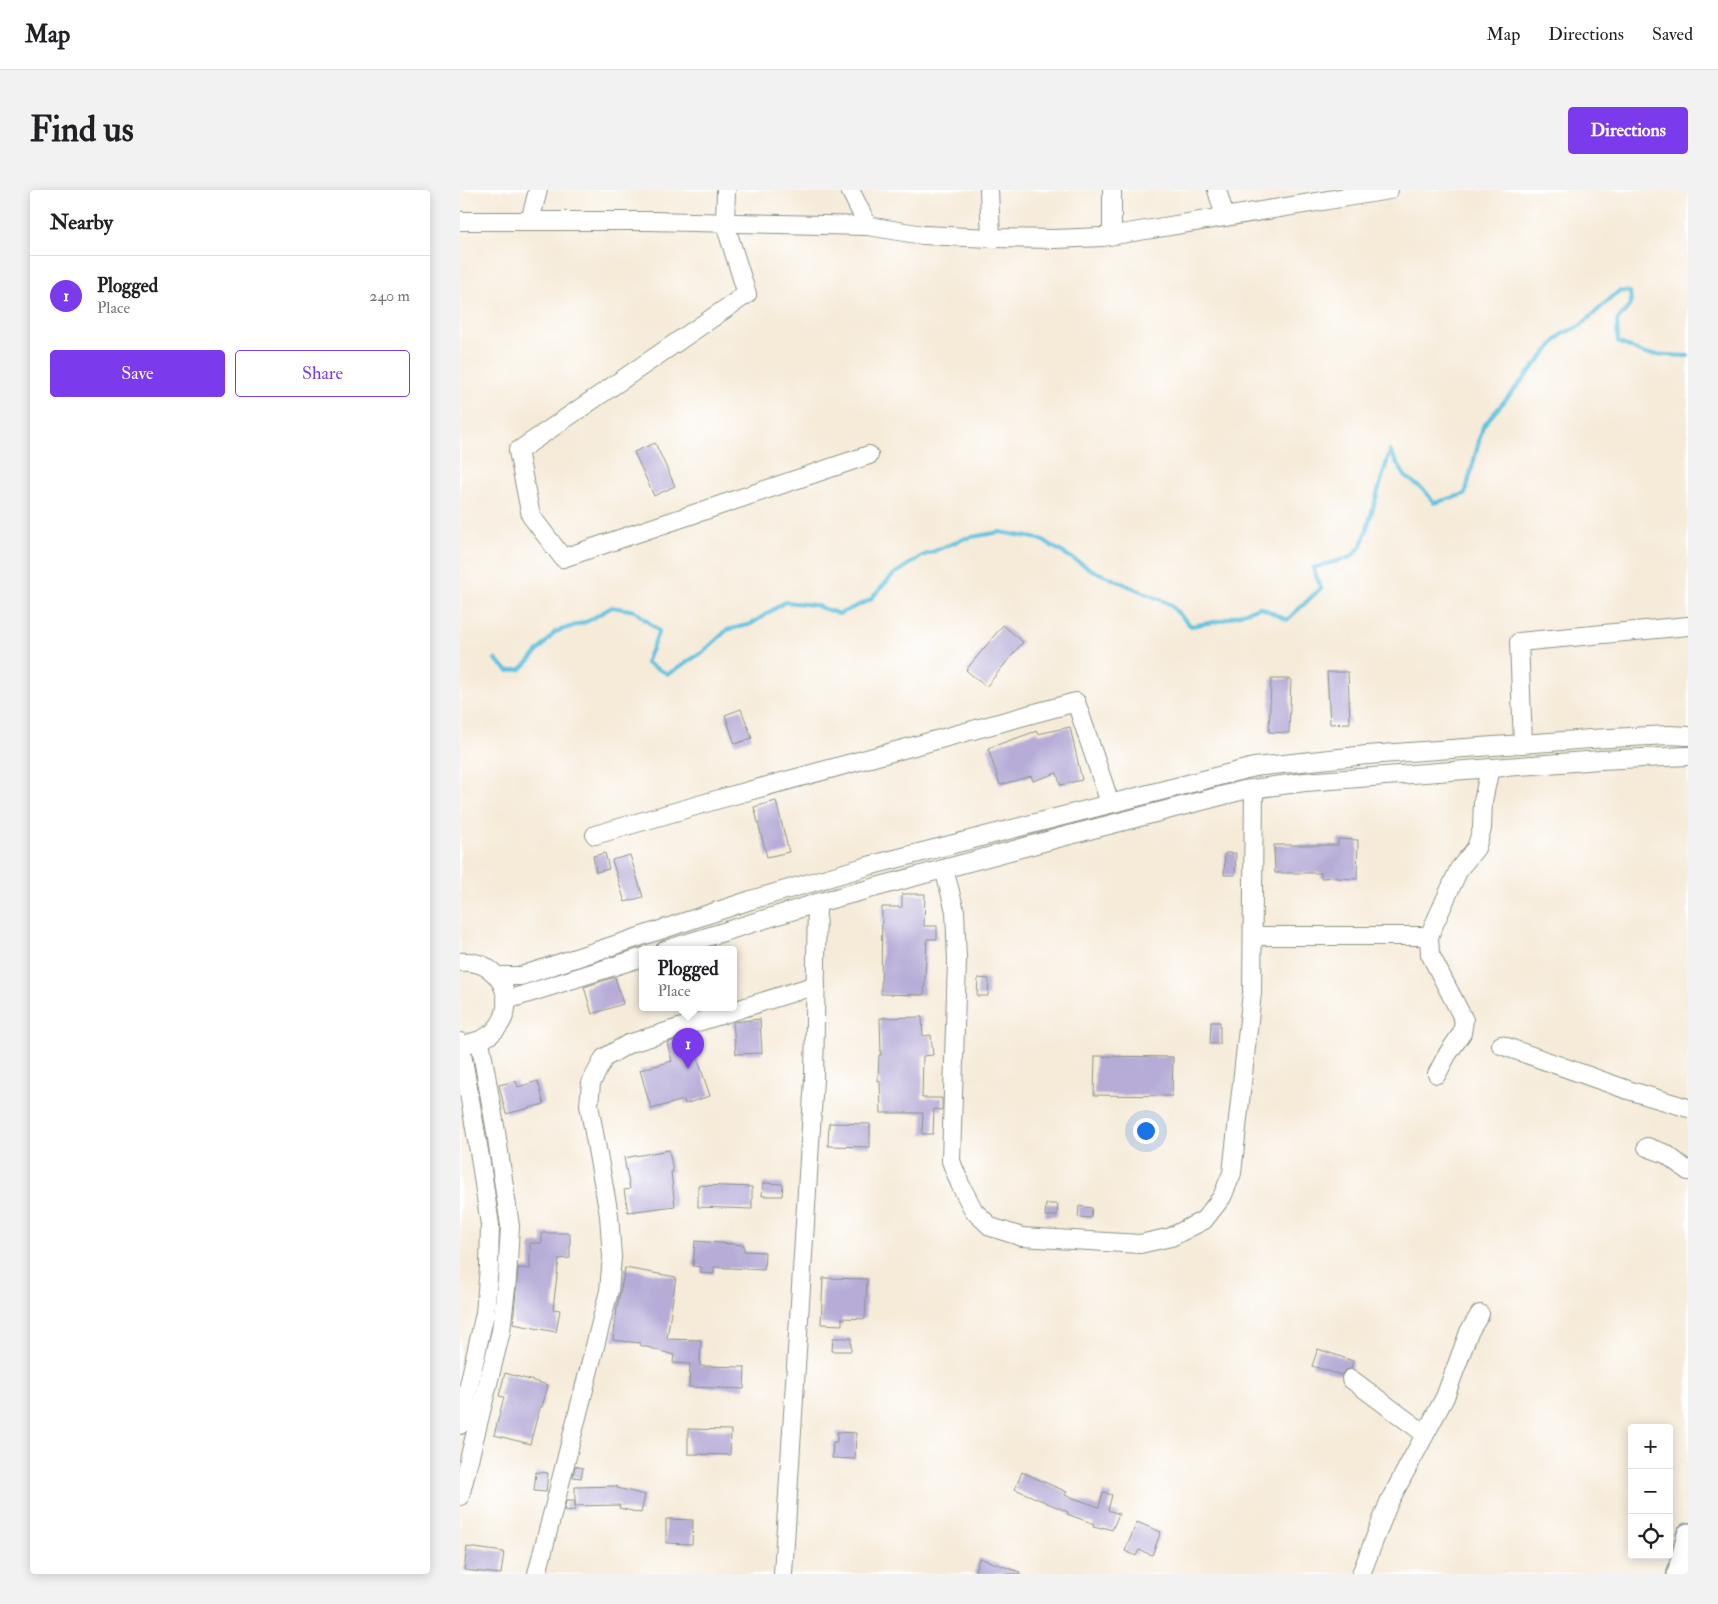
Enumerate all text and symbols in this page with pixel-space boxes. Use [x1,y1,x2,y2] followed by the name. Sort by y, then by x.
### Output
[25,19,70,50] text: Map
[1487,23,1520,46] text: Map
[1548,23,1624,46] text: Directions
[1652,23,1693,46] text: Saved
[1568,107,1688,154] button: Directions
[30,108,134,152] text: Find us
[50,209,113,236] text: Nearby
[97,274,158,298] text: Plogged
[63,286,69,306] text: 1
[369,286,410,306] text: 240 m
[97,298,130,318] text: Place
[50,350,225,397] button: Save
[235,350,410,397] button: Share
[639,946,737,1011] popup
[657,957,719,981] text: Plogged
[657,981,691,1001] text: Place
[672,1028,704,1069] pin: 1
[1133,1118,1159,1144] your location
[1628,1424,1673,1559] map controls
[1628,1424,1673,1469] button: +
[1628,1469,1673,1514] button: −
[1628,1514,1673,1559] button: locate

